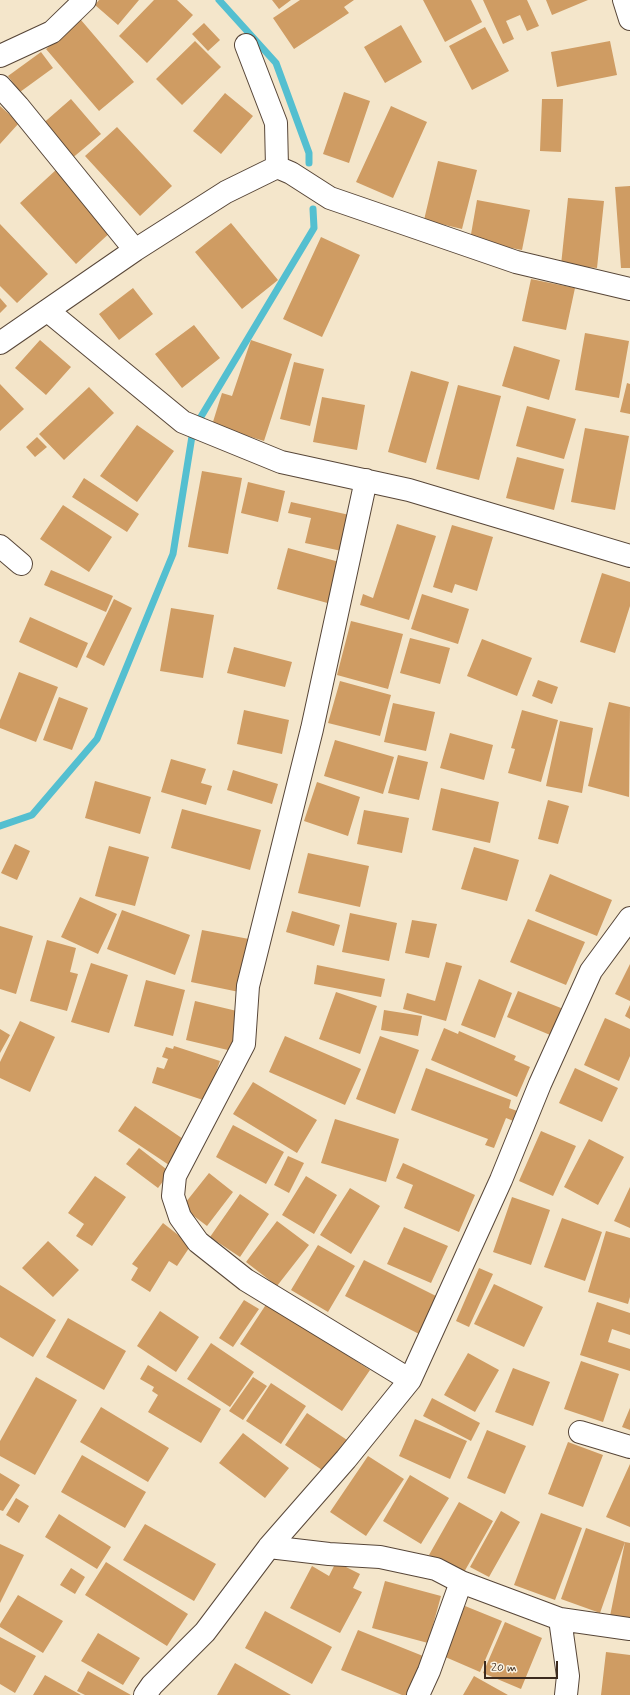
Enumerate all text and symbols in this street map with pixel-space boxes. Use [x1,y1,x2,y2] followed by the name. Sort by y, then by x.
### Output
[486,1653,560,1679] scale bar
[491,1660,517,1676] text: 20 m

